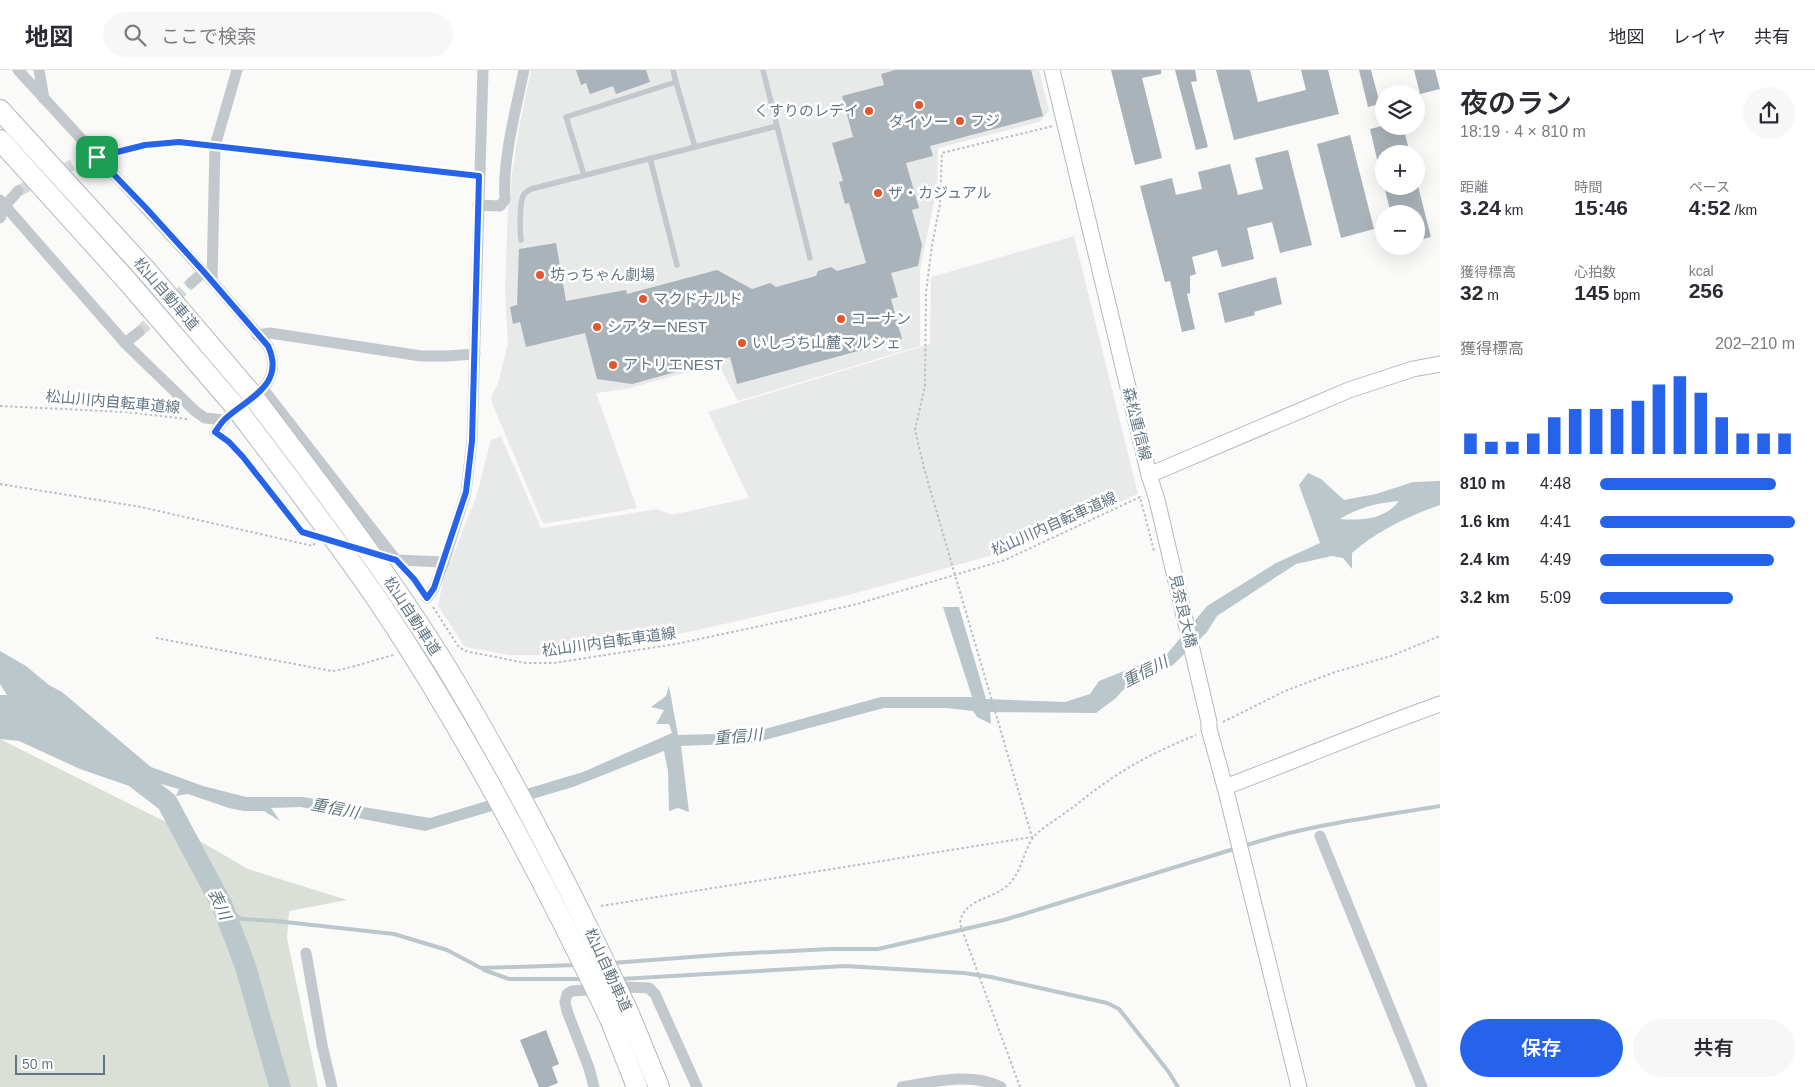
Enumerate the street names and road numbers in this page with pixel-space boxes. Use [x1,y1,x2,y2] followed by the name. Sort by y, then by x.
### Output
[130,254,202,333] street label: 松山自動車道
[1120,385,1155,462] street label: 森松重信線
[45,387,181,416] street label: 松山川内自転車道線
[989,488,1119,559] street label: 松山川内自転車道線
[1167,572,1200,649] street label: 見奈良大橋
[381,573,444,658] street label: 松山自動車道
[541,624,677,659] street label: 松山川内自転車道線
[582,925,635,1014] street label: 松山自動車道

